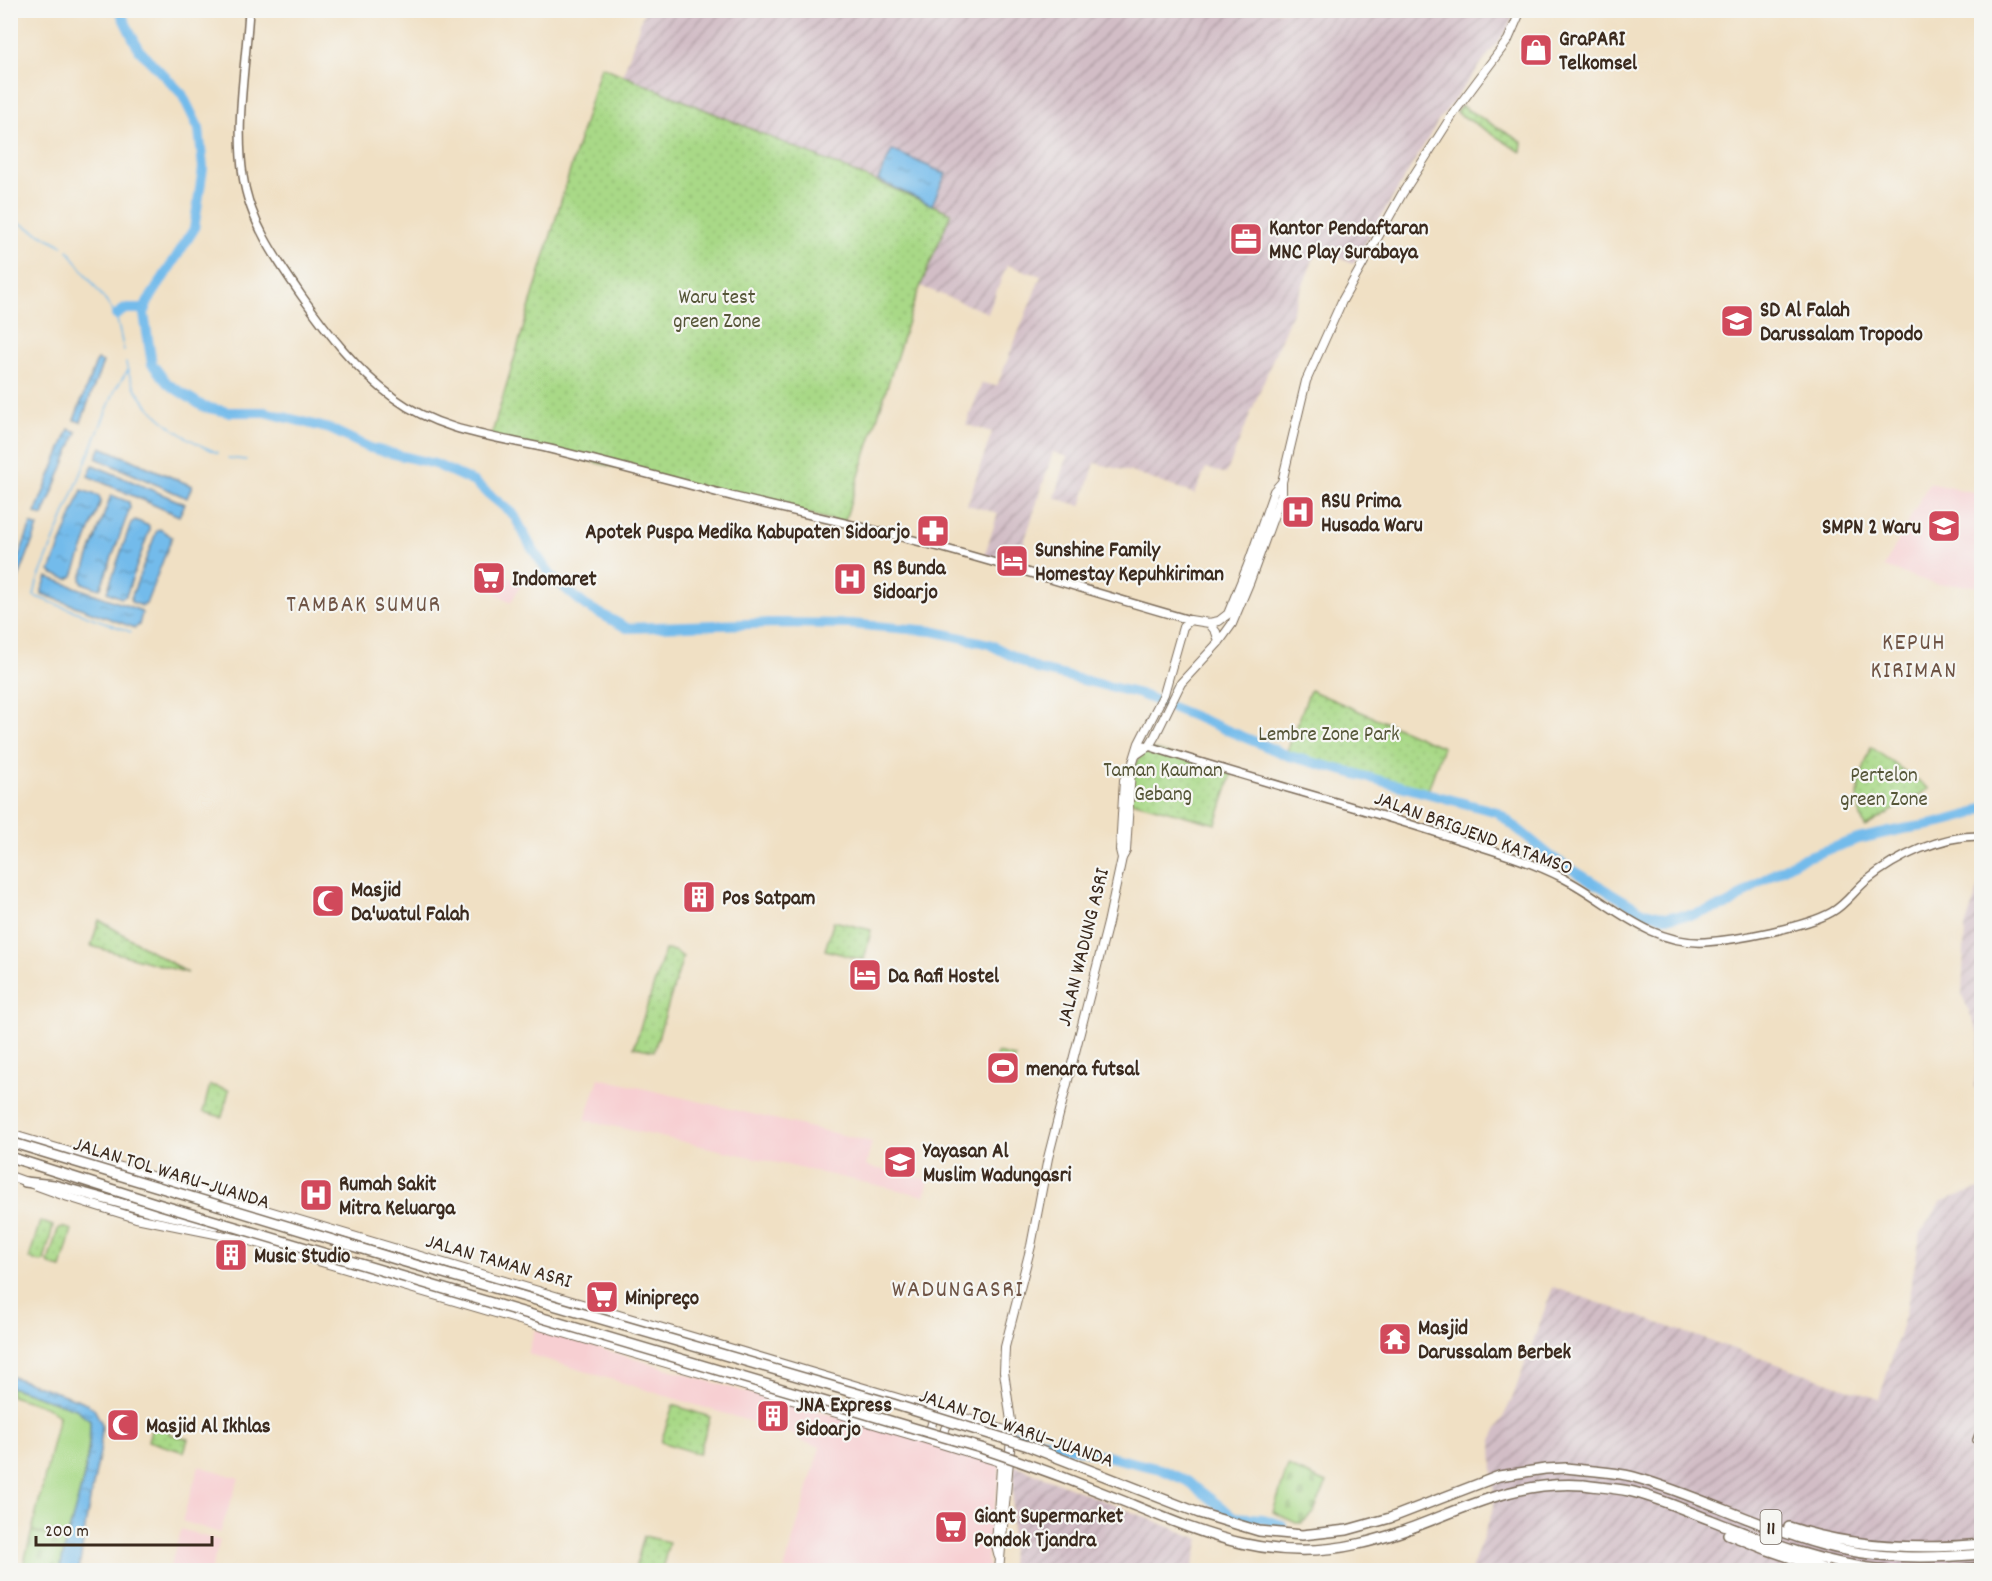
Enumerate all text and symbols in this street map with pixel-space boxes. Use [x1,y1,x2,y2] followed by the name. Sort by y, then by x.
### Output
[1559,26,1638,80] place label: GraPARI Telkomsel
[1518,32,1554,68] shop icon: GraPARI Telkomsel
[1269,215,1429,269] place label: Kantor Pendaftaran MNC Play Surabaya
[1228,221,1264,257] office icon: Kantor Pendaftaran MNC Play Surabaya
[673,284,761,338] park label: Waru test green Zone
[1760,297,1923,351] place label: SD Al Falah Darussalam Tropodo
[1719,303,1755,339] school or university icon: SD Al Falah Darussalam Tropodo
[1321,488,1423,542] place label: RSU Prima Husada Waru
[1280,494,1316,530] hospital icon: RSU Prima Husada Waru
[1926,508,1962,544] school or university icon: SMPN 2 Waru
[915,513,951,549] pharmacy icon: Apotek Puspa Medika Kabupaten Sidoarjo
[1822,514,1921,544] place label: SMPN 2 Waru
[585,519,910,549] place label: Apotek Puspa Medika Kabupaten Sidoarjo
[1035,537,1224,591] place label: Sunshine Family Homestay Kepuhkiriman
[994,543,1030,579] hotel icon: Sunshine Family Homestay Kepuhkiriman
[873,555,947,609] place label: RS Bunda Sidoarjo
[471,560,507,596] supermarket icon: Indomaret
[832,561,868,597] hospital icon: RS Bunda Sidoarjo
[512,566,597,596] place label: Indomaret
[286,589,442,623] district label: TAMBAK SUMUR
[1870,627,1958,689] district label: KEPUH KIRIMAN
[1258,721,1400,751] park label: Lembre Zone Park
[1103,757,1223,811] park label: Taman Kauman Gebang
[1840,762,1928,816] park label: Pertelon green Zone
[1369,785,1577,885] street label: JALAN BRIGJEND KATAMSO
[1051,865,1119,1030] street label: JALAN WADUNG ASRI
[351,877,470,931] place label: Masjid Da'watul Falah
[681,879,717,915] building icon: Pos Satpam
[310,883,346,919] mosque icon: Masjid Da'watul Falah
[722,885,815,915] place label: Pos Satpam
[847,957,883,993] hotel icon: Da Rafi Hostel
[888,963,1000,993] place label: Da Rafi Hostel
[985,1050,1021,1086] sports icon: menara futsal
[1026,1056,1141,1086] place label: menara futsal
[69,1131,273,1219] street label: JALAN TOL WARU–JUANDA
[922,1138,1071,1192] place label: Yayasan Al Muslim Wadungasri
[882,1144,918,1180] school or university icon: Yayasan Al Muslim Wadungasri
[339,1171,456,1225] place label: Rumah Sakit Mitra Keluarga
[298,1177,334,1213] hospital icon: Rumah Sakit Mitra Keluarga
[422,1228,575,1298] street label: JALAN TAMAN ASRI
[213,1237,249,1273] building icon: Music Studio
[254,1243,350,1273] place label: Music Studio
[892,1274,1024,1308] district label: WADUNGASRI
[584,1279,620,1315] supermarket icon: Minipreço
[625,1285,699,1315] place label: Minipreço
[1418,1315,1571,1369] place label: Masjid Darussalam Berbek
[1377,1321,1413,1357] temple icon: Masjid Darussalam Berbek
[915,1382,1118,1477] street label: JALAN TOL WARU–JUANDA
[796,1392,892,1446] place label: JNA Express Sidoarjo
[755,1398,791,1434] building icon: JNA Express Sidoarjo
[105,1407,141,1443] mosque icon: Masjid Al Ikhlas
[146,1413,271,1443] place label: Masjid Al Ikhlas
[974,1503,1123,1557] place label: Giant Supermarket Pondok Tjandra
[36,1509,212,1547] scale bar
[933,1509,969,1545] supermarket icon: Giant Supermarket Pondok Tjandra
[1760,1510,1782,1544] road number: 11
[45,1520,89,1545] text: 200 m

